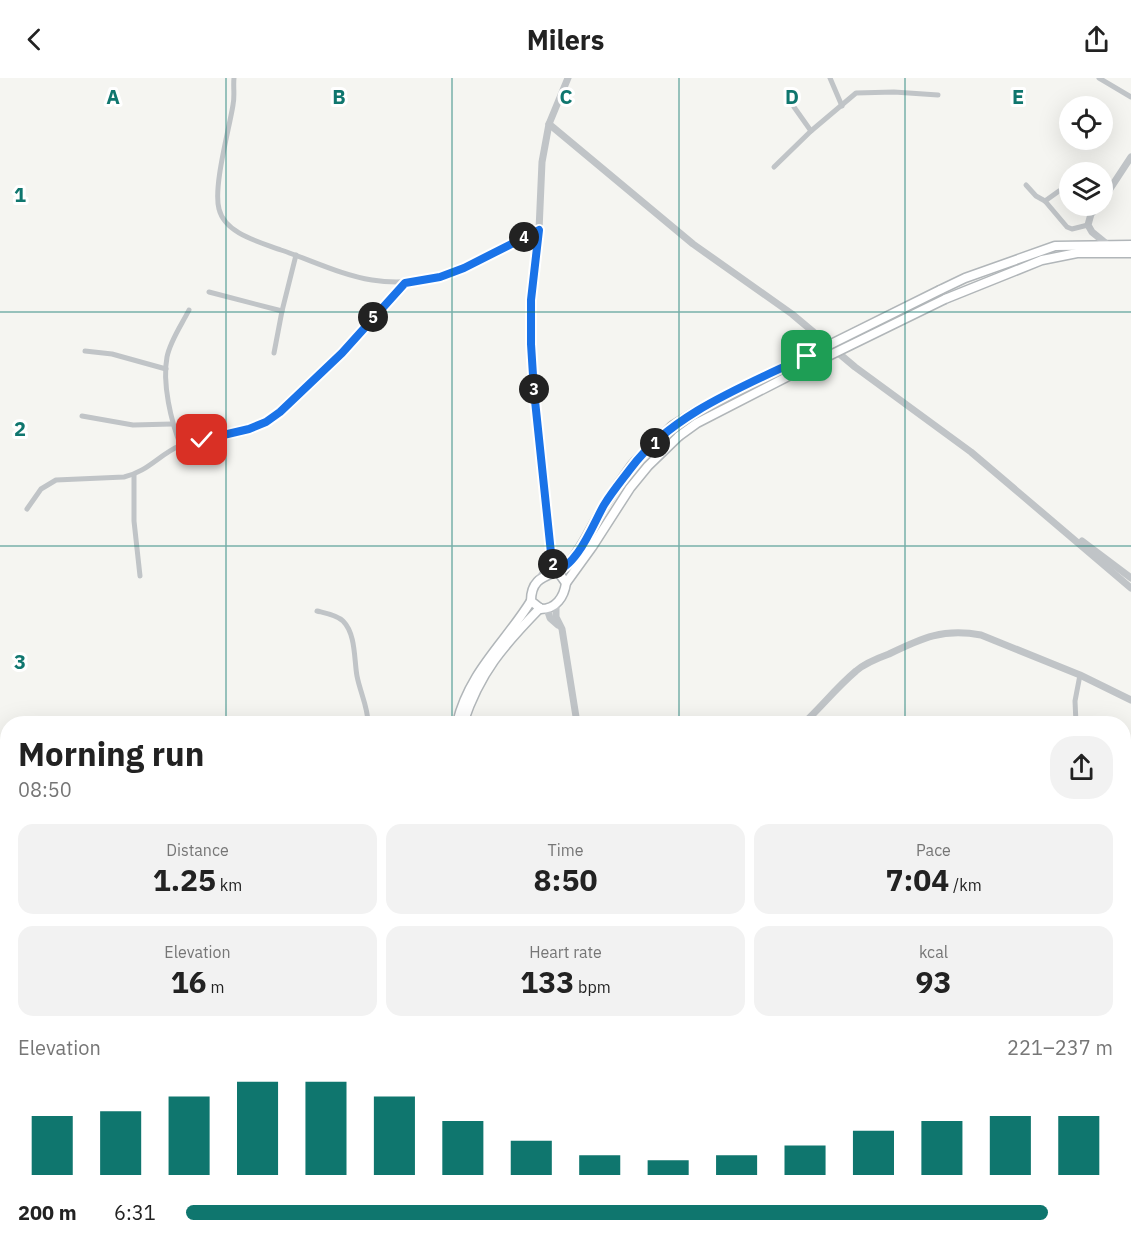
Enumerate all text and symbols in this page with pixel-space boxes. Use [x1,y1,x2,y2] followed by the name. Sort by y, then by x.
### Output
[527,22,604,57] text: Milers
[18,23,51,56] icon: back
[1080,23,1113,56] icon: share
[106,83,120,110] text: A
[332,83,346,110] text: B
[559,83,573,110] text: C
[785,83,799,110] text: D
[1012,83,1024,110] text: E
[1059,96,1113,216] map controls
[1059,96,1113,150] button: locate
[1059,162,1113,216] button: layers
[14,181,26,208] text: 1
[509,222,539,252] pin: 4
[519,227,529,247] text: 4
[358,302,388,332] pin: 5
[368,307,378,327] text: 5
[781,330,832,381] pin
[790,339,823,372] icon: arrive
[519,374,549,404] pin: 3
[529,379,539,399] text: 3
[176,414,227,465] pin
[14,415,26,442] text: 2
[185,423,218,456] icon: check
[640,428,670,458] pin: 1
[650,433,660,453] text: 1
[538,549,568,579] pin: 2
[548,554,558,574] text: 2
[14,648,26,675] text: 3
[18,732,204,775] text: Morning run
[1050,736,1113,799] button: share
[18,776,72,803] text: 08:50
[166,840,229,860] text: Distance
[548,840,583,860] text: Time
[916,840,951,860] text: Pace
[153,860,216,899] text: 1.25
[534,860,597,899] text: 8:50
[885,860,949,899] text: 7:04
[216,875,242,895] text: km
[949,875,982,895] text: /km
[164,942,231,962] text: Elevation
[529,942,602,962] text: Heart rate
[919,942,948,962] text: kcal
[171,962,207,1001] text: 16
[520,962,574,1001] text: 133
[916,962,952,1001] text: 93
[207,977,224,997] text: m
[574,977,611,997] text: bpm
[18,1034,101,1061] text: Elevation
[1007,1034,1113,1061] text: 221–237 m
[18,1199,77,1226] text: 200 m
[114,1199,156,1226] text: 6:31

